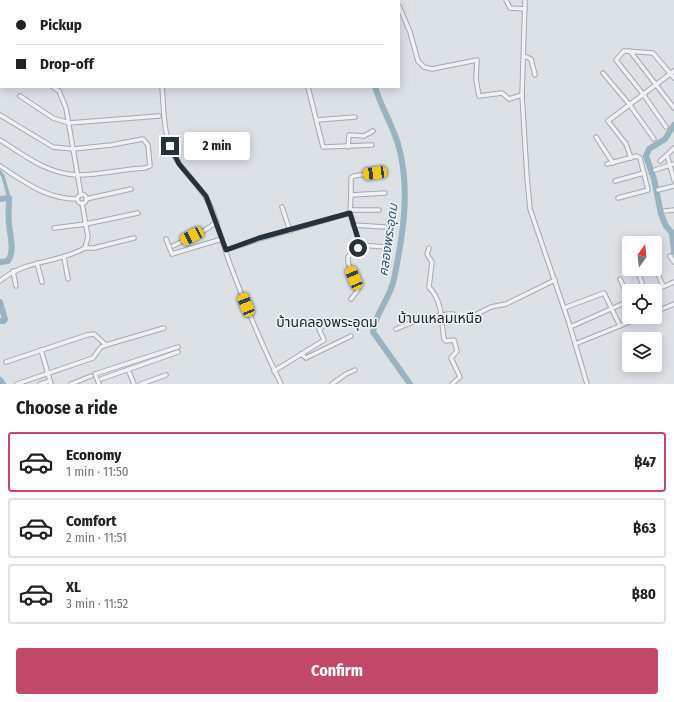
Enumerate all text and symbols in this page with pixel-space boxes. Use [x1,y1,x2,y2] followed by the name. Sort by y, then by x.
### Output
[40,16,82,34] text: Pickup
[40,55,94,73] text: Drop-off
[184,132,250,160] callout: 2 min
[161,137,179,155] route end
[203,138,231,153] text: 2 min
[362,166,388,180] car
[375,202,402,277] water label: คลองพระอุดม
[179,225,205,247] car
[622,236,662,276] north arrow
[622,236,662,372] map controls
[349,239,367,257] route start
[344,265,364,291] car
[622,284,662,324] button: locate
[236,292,256,318] car
[398,310,482,327] district label: บ้านแหลมเหนือ
[276,314,378,331] district label: บ้านคลองพระอุดม
[622,332,662,372] button: layers
[16,397,118,419] text: Choose a ride
[18,444,54,480] icon: car
[66,446,121,464] text: Economy
[634,453,656,471] text: ฿47
[66,464,129,479] text: 1 min · 11:50
[18,510,54,546] icon: car
[66,512,117,530] text: Comfort
[633,519,656,537] text: ฿63
[66,530,127,545] text: 2 min · 11:51
[18,576,54,612] icon: car
[66,578,81,596] text: XL
[632,585,656,603] text: ฿80
[66,596,128,611] text: 3 min · 11:52
[16,648,658,694] button: Confirm

